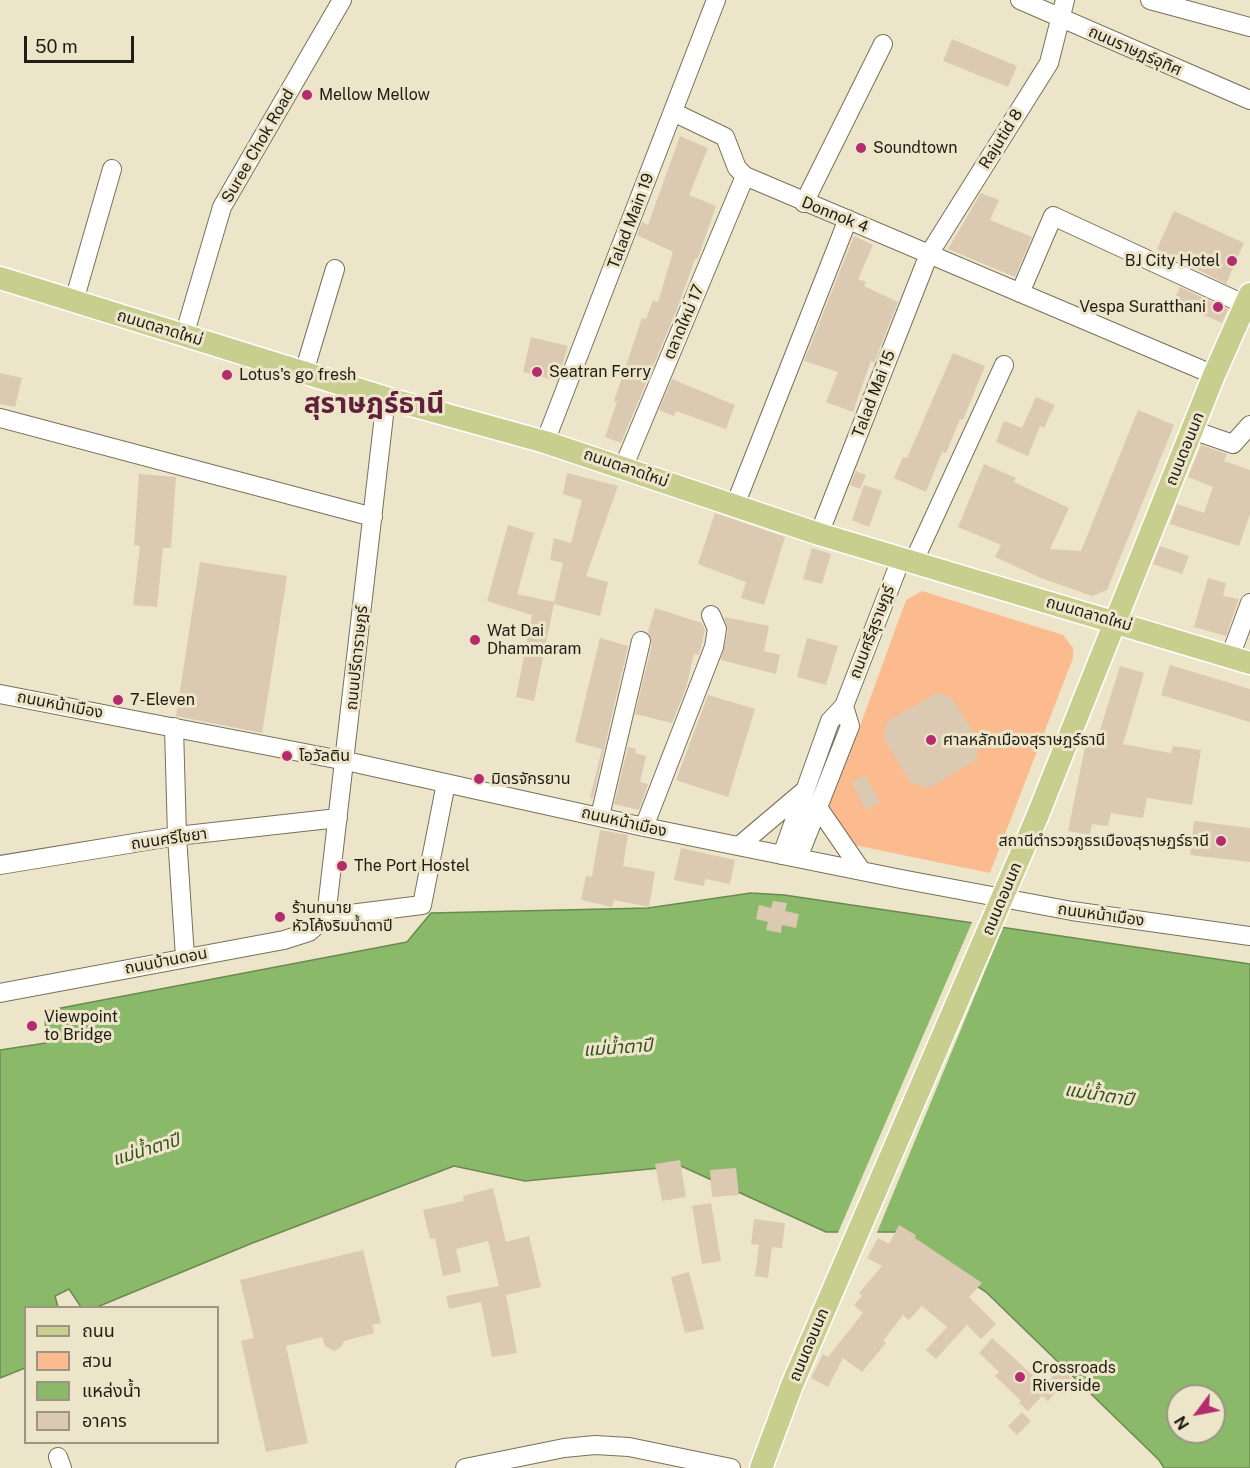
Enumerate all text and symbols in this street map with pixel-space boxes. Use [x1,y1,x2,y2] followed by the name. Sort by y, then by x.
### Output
[1085,22,1185,80] street label: ถนนราษฏร์อุทิศ
[27,24,136,62] scale bar
[35,36,78,57] text: 50 m
[319,85,430,105] place label: Mellow Mellow
[218,86,298,206] street label: Suree Chok Road
[300,88,314,102] marker: Mellow Mellow
[975,106,1027,172] street label: Rajutid 8
[873,138,958,158] place label: Soundtown
[854,141,868,155] marker: Soundtown
[604,170,658,272] street label: Talad Main 19
[799,193,871,237] street label: Donnok 4
[1125,251,1220,271] place label: BJ City Hotel
[1225,254,1239,268] marker: BJ City Hotel
[660,282,708,362] street label: ตลาดใหม่ 17
[1079,297,1206,317] place label: Vespa Suratthani
[1211,300,1225,314] marker: Vespa Suratthani
[115,306,205,350] street label: ถนนตลาดใหม่
[849,348,899,440] street label: Talad Mai 15
[549,362,651,382] place label: Seatran Ferry
[239,365,356,385] place label: Lotus's go fresh
[530,365,544,379] marker: Seatran Ferry
[220,368,234,382] marker: Lotus's go fresh
[304,387,444,421] district label: สุราษฎร์ธานี
[1162,409,1208,489] street label: ถนนดอนนก
[581,444,671,492] street label: ถนนตลาดใหม่
[845,583,899,681] street label: ถนนศรีสุราษฎร์
[1044,593,1134,635] street label: ถนนตลาดใหม่
[342,605,372,711] street label: ถนนปรีดาราษฎร์
[487,621,581,659] place label: Wat Dai Dhammaram
[468,633,482,647] marker: Wat Dai Dhammaram
[15,687,105,723] street label: ถนนหน้าเมือง
[130,690,195,710] place label: 7-Eleven
[111,693,125,707] marker: 7-Eleven
[943,730,1105,750] place label: ศาลหลักเมืองสุราษฎร์ธานี
[924,733,938,747] marker: ศาลหลักเมืองสุราษฎร์ธานี
[299,746,350,766] place label: โอวัลติน
[280,749,294,763] marker: โอวัลติน
[491,769,571,789] place label: มิตรจักรยาน
[472,772,486,786] marker: มิตรจักรยาน
[579,803,669,841] street label: ถนนหน้าเมือง
[130,824,208,854] street label: ถนนศรีไชยา
[998,831,1209,851] place label: สถานีตำรวจภูธรเมืองสุราษฏร์ธานี
[1214,834,1228,848] marker: สถานีตำรวจภูธรเมืองสุราษฏร์ธานี
[354,856,470,876] place label: The Port Hostel
[335,859,349,873] marker: The Port Hostel
[978,860,1026,938] street label: ถนนดอนนก
[292,898,393,936] place label: ร้านทนาย หัวโค้งริมน้ำตาปี
[1056,899,1146,931] street label: ถนนหน้าเมือง
[273,910,287,924] marker: ร้านทนาย หัวโค้งริมน้ำตาปี
[123,944,209,978] street label: ถนนบ้านดอน
[44,1007,118,1045] place label: Viewpoint to Bridge
[25,1019,39,1033] marker: Viewpoint to Bridge
[583,1035,653,1061] water label: แม่น้ำตาปี
[1063,1079,1135,1111] water label: แม่น้ำตาปี
[110,1130,182,1170] water label: แม่น้ำตาปี
[24,1306,219,1444] legend
[785,1306,833,1384] street label: ถนนดอนนก
[82,1320,115,1341] text: ถนน
[82,1350,112,1371] text: สวน
[1032,1358,1116,1396] place label: Crossroads Riverside
[1013,1370,1027,1384] marker: Crossroads Riverside
[82,1380,141,1401] text: แหล่งน้ำ
[1166,1384,1226,1444] north arrow
[82,1410,127,1431] text: อาคาร
[1171,1412,1193,1433] text: N

